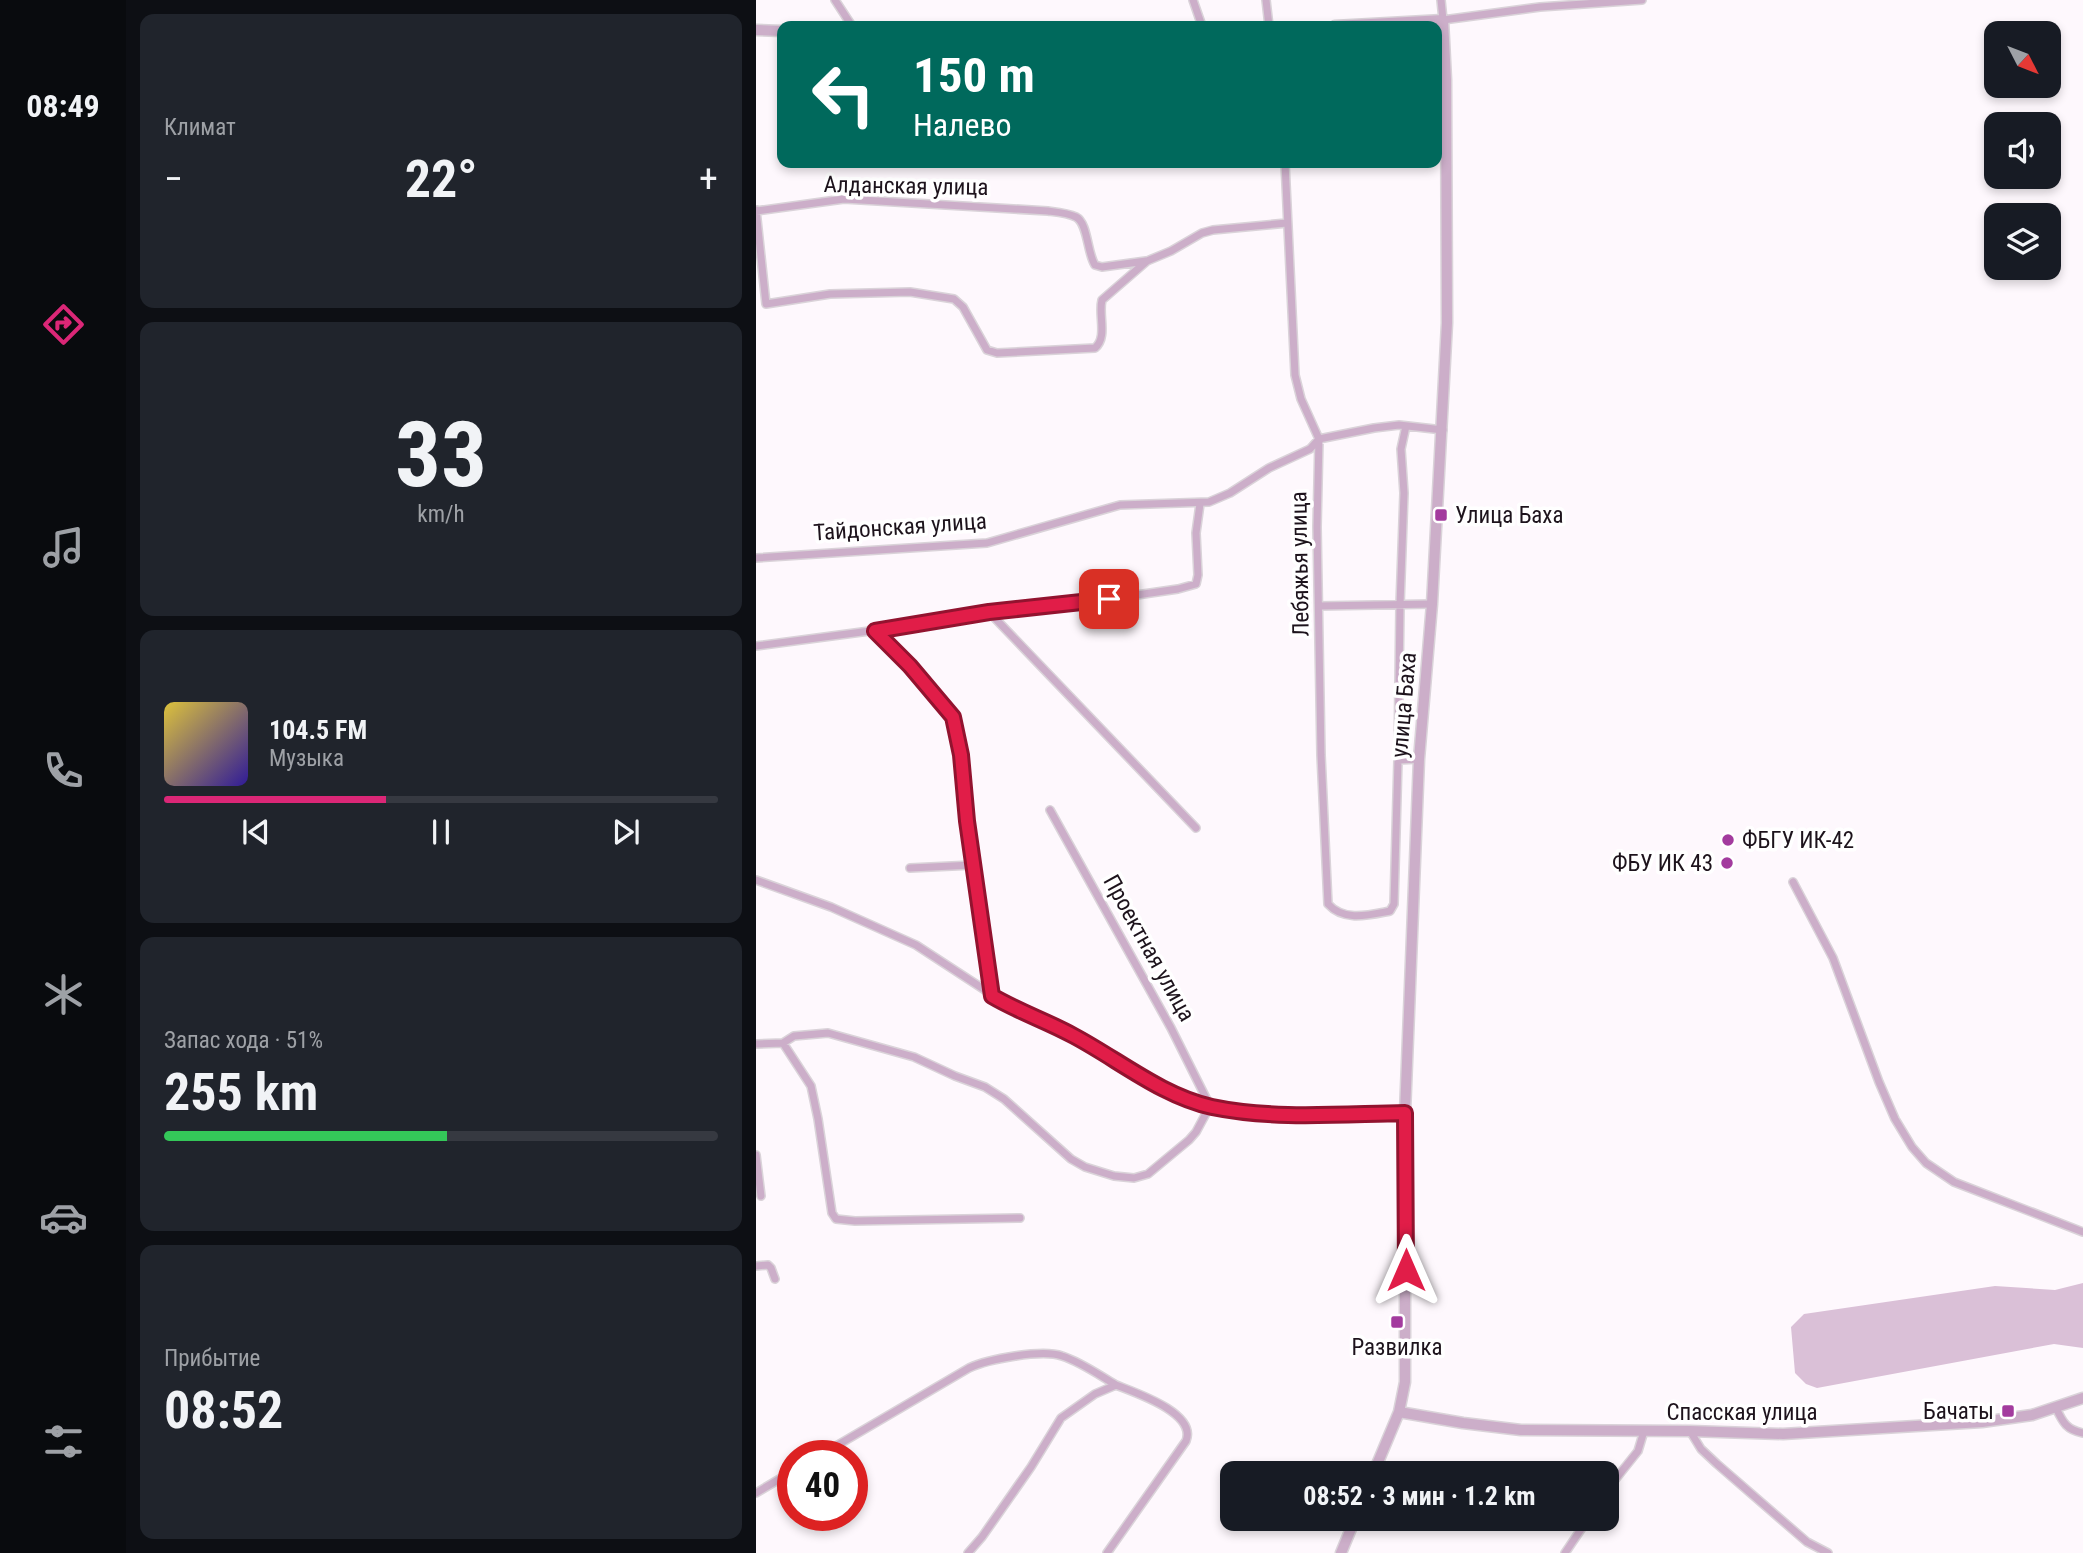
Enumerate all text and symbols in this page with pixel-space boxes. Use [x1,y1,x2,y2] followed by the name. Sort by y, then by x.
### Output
[1984,21,2062,98] north arrow
[1984,21,2061,280] map controls
[913,47,1035,104] text: 150 m
[798,49,889,140] icon: left
[26,87,100,125] text: 08:49
[913,106,1012,144] text: Налево
[1984,112,2061,189] button: sound
[164,114,236,141] text: Климат
[405,149,477,210] text: 22°
[164,157,183,201] text: −
[699,157,718,201] text: +
[823,171,989,201] street label: Алданская улица
[1984,203,2061,280] button: layers
[39,300,88,349] icon: directions
[395,402,487,508] text: 33
[1285,491,1315,637] street label: Лебяжья улица
[417,501,465,528] text: km/h
[1455,502,1563,529] place label: Улица Баха
[812,507,988,547] street label: Тайдонская улица
[1433,507,1449,523] marker: Улица Баха
[39,523,88,572] icon: music
[1079,569,1139,629] pin
[1090,580,1128,618] icon: arrive
[1386,651,1422,759] street label: улица Баха
[269,715,367,745] text: 104.5 FM
[269,745,344,772] text: Музыка
[39,746,88,795] icon: phone
[237,813,275,851] icon: previous
[422,813,460,851] icon: pause
[607,813,645,851] icon: next
[1742,827,1854,854] place label: ФБГУ ИК-42
[1720,832,1736,848] marker: ФБГУ ИК-42
[1612,850,1713,877] place label: ФБУ ИК 43
[1719,855,1735,871] marker: ФБУ ИК 43
[1098,870,1200,1026] street label: Проектная улица
[39,970,88,1019] icon: climate
[164,1027,323,1054] text: Запас хода · 51%
[164,1062,318,1123] text: 255 km
[39,1193,88,1242] icon: car
[1369,1233,1443,1307] position arrow
[1389,1314,1405,1330] marker: Развилка
[1351,1334,1443,1361] place label: Развилка
[164,1345,260,1372] text: Прибытие
[164,1380,283,1441] text: 08:52
[1923,1398,1994,1425] place label: Бачаты
[1666,1399,1818,1426] street label: Спасская улица
[2000,1403,2016,1419] marker: Бачаты
[39,1417,88,1466] icon: filters
[777,1440,868,1531] speed limit sign: 40
[1303,1481,1536,1511] text: 08:52 · 3 мин · 1.2 km

